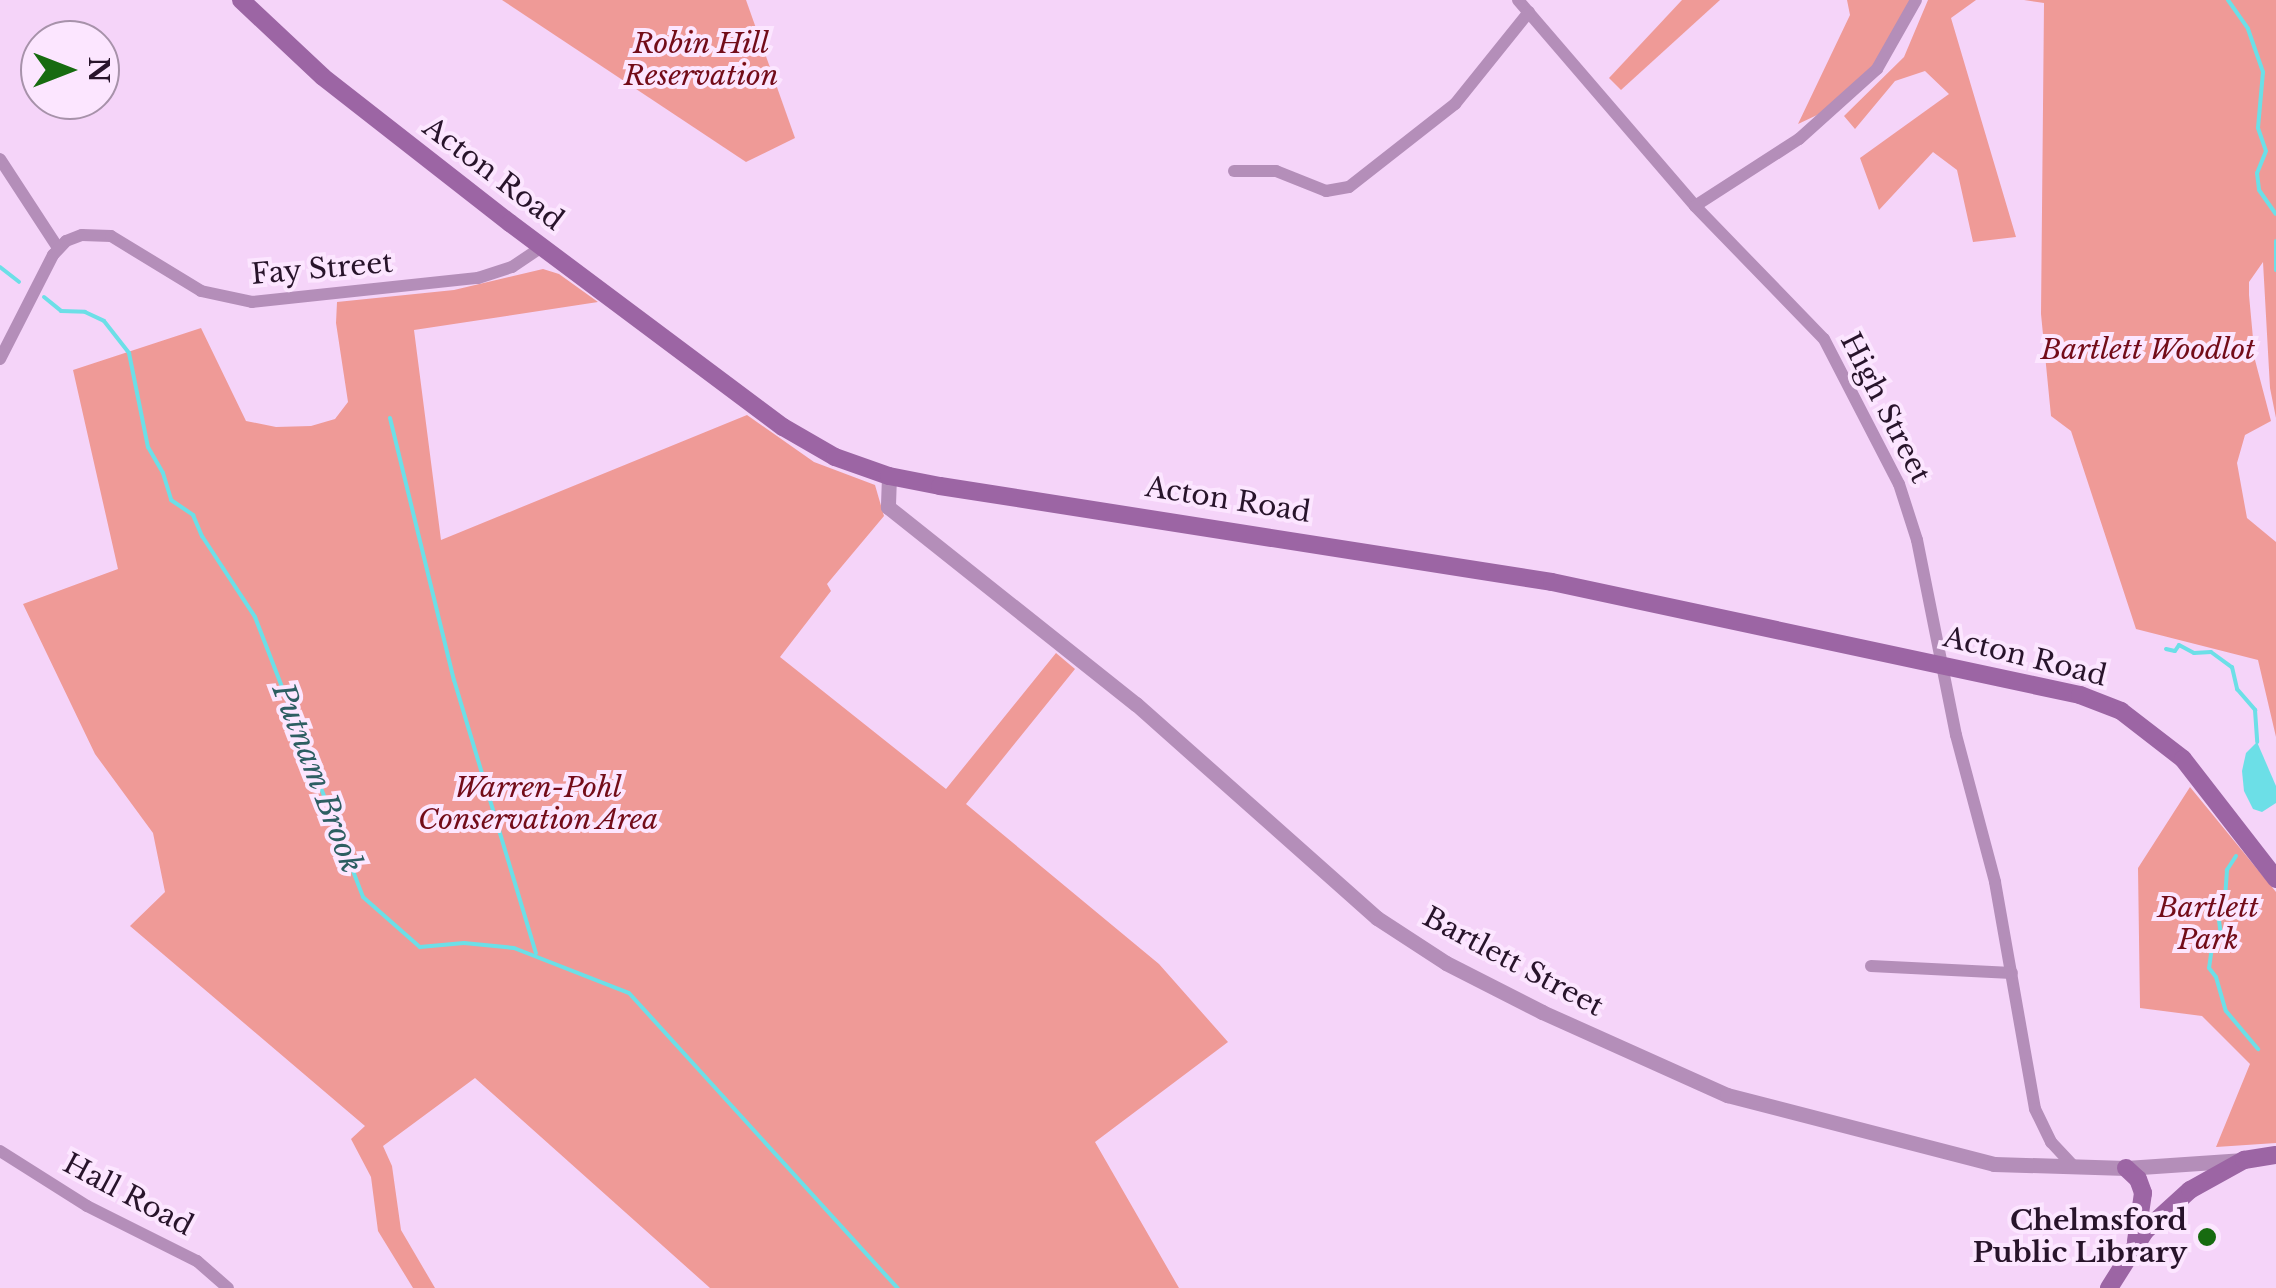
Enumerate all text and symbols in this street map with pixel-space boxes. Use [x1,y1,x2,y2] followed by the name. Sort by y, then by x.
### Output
[20,20,120,120] north arrow
[624,27,778,93] park label: Robin Hill Reservation
[81,57,116,83] text: N
[416,110,570,238] street label: Acton Road
[249,246,395,292] street label: Fay Street
[1833,327,1937,489] street label: High Street
[2040,333,2256,367] park label: Bartlett Woodlot
[1143,470,1313,530] street label: Acton Road
[1940,621,2110,693] street label: Acton Road
[264,678,370,878] water label: Putnam Brook
[417,771,659,837] park label: Warren-Pohl Conservation Area
[2157,891,2259,957] park label: Bartlett Park
[1417,900,1609,1024] street label: Bartlett Street
[57,1147,199,1243] street label: Hall Road
[1973,1204,2187,1270] place label: Chelmsford Public Library
[2196,1226,2218,1248] marker: Chelmsford Public Library

